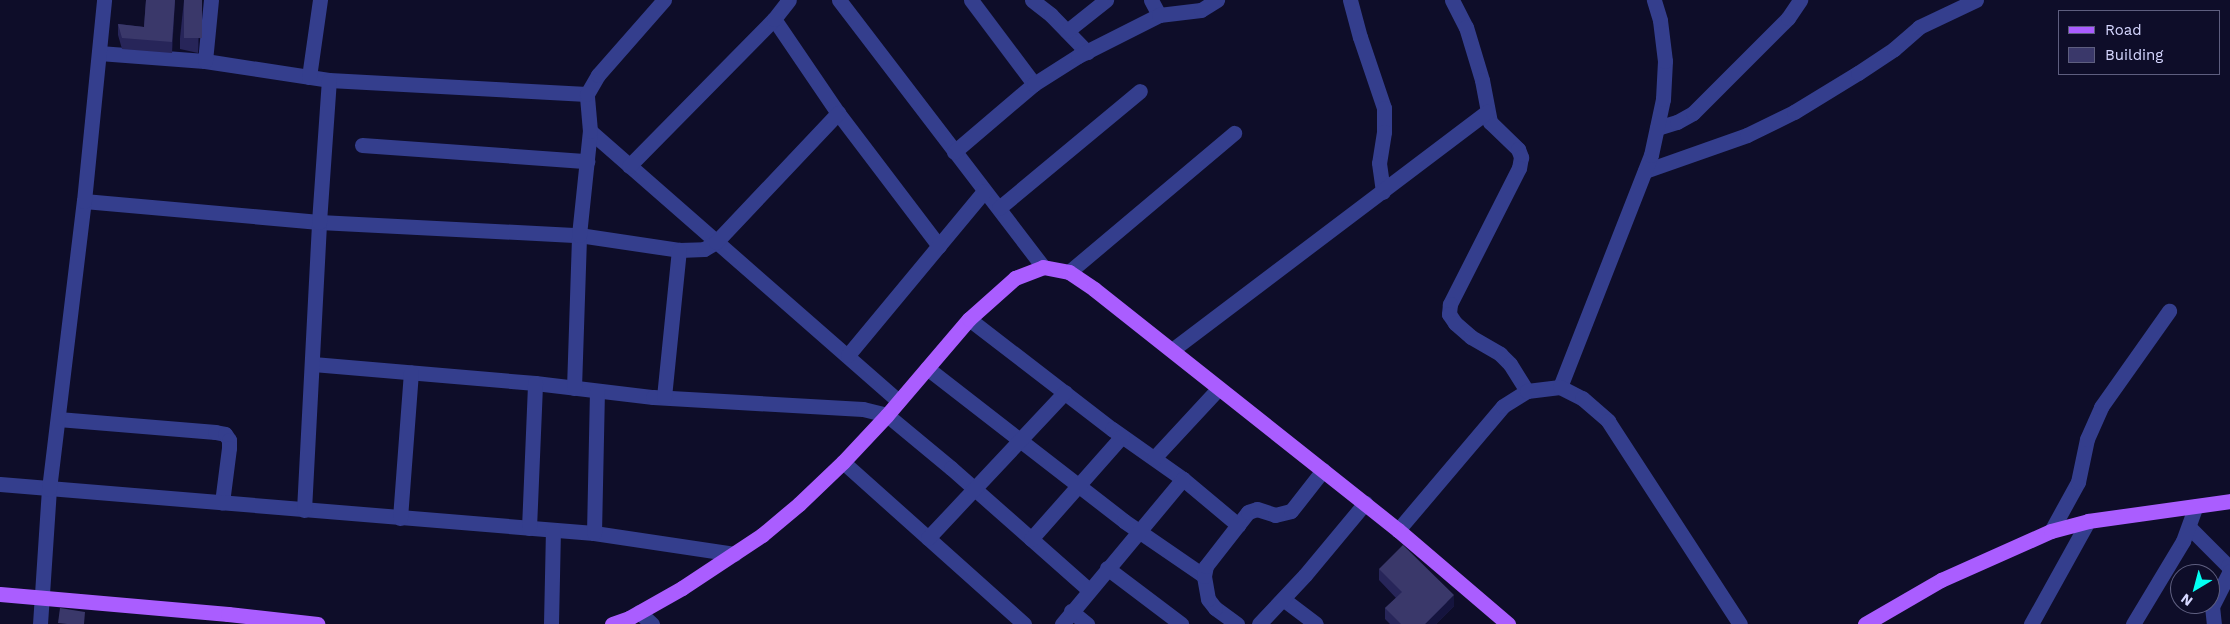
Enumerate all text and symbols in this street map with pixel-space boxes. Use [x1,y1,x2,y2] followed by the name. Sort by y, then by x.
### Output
[2058,10,2220,75] legend
[2105,21,2142,39] text: Road
[2105,46,2163,64] text: Building
[2170,564,2220,614] north arrow
[2178,591,2196,610] text: N

